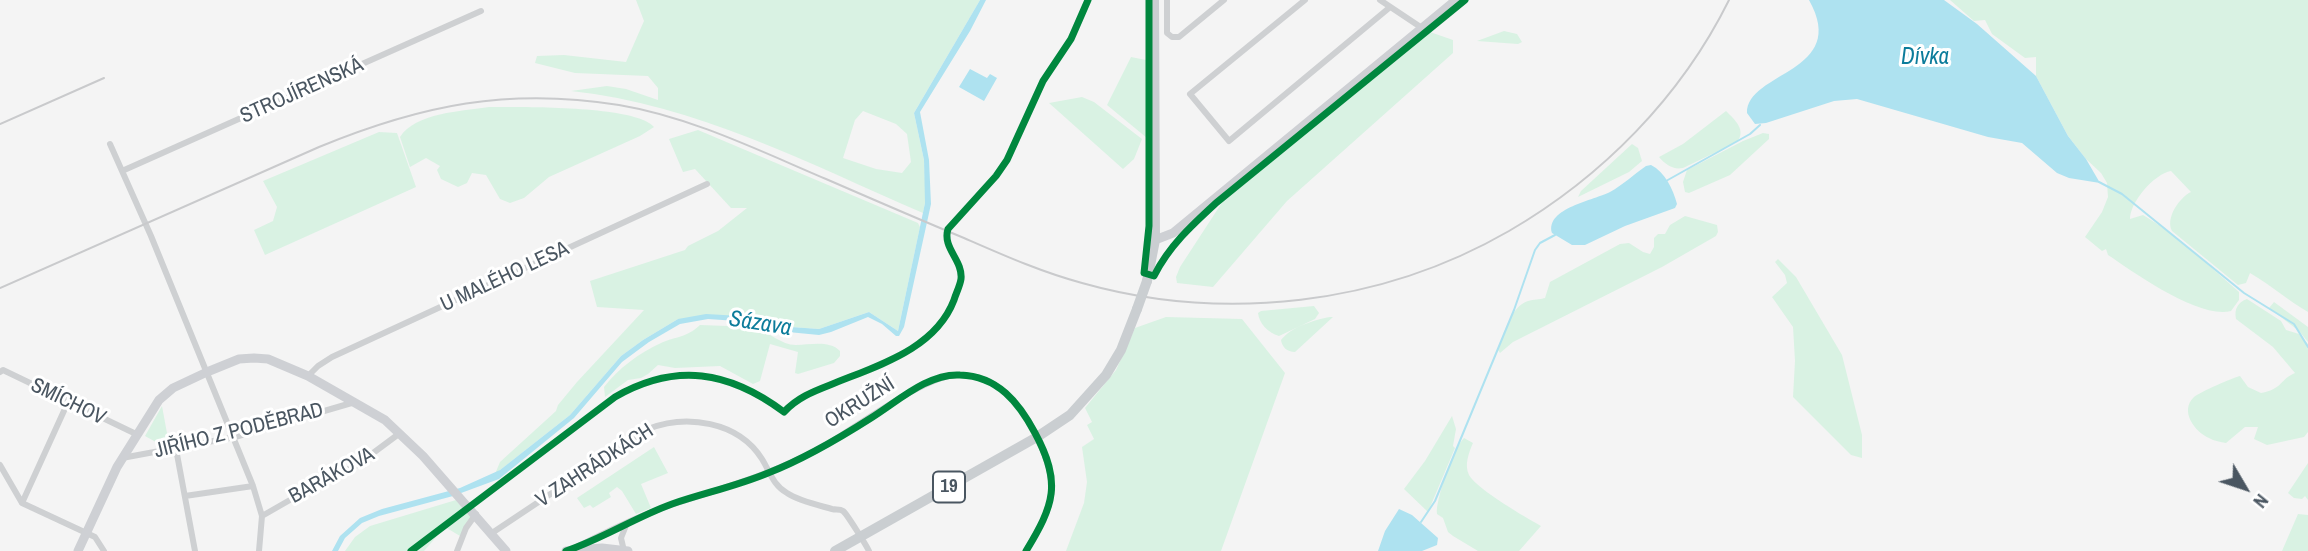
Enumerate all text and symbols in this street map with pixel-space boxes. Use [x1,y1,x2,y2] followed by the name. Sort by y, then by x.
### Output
[1901,44,1949,72] water label: Dívka
[237,53,367,129] street label: STROJÍRENSKÁ
[437,236,573,318] street label: U MALÉHO LESA
[727,305,793,343] water label: Sázava
[820,372,900,434] street label: OKRUŽNÍ
[26,373,110,431] street label: SMÍCHOV
[152,398,326,464] street label: JIŘÍHO Z PODĚBRAD
[532,419,658,513] street label: V ZAHRÁDKÁCH
[285,442,379,510] street label: BARÁKOVA
[2210,453,2280,523] north arrow
[933,472,965,502] road number: 19
[2248,489,2275,514] text: N

